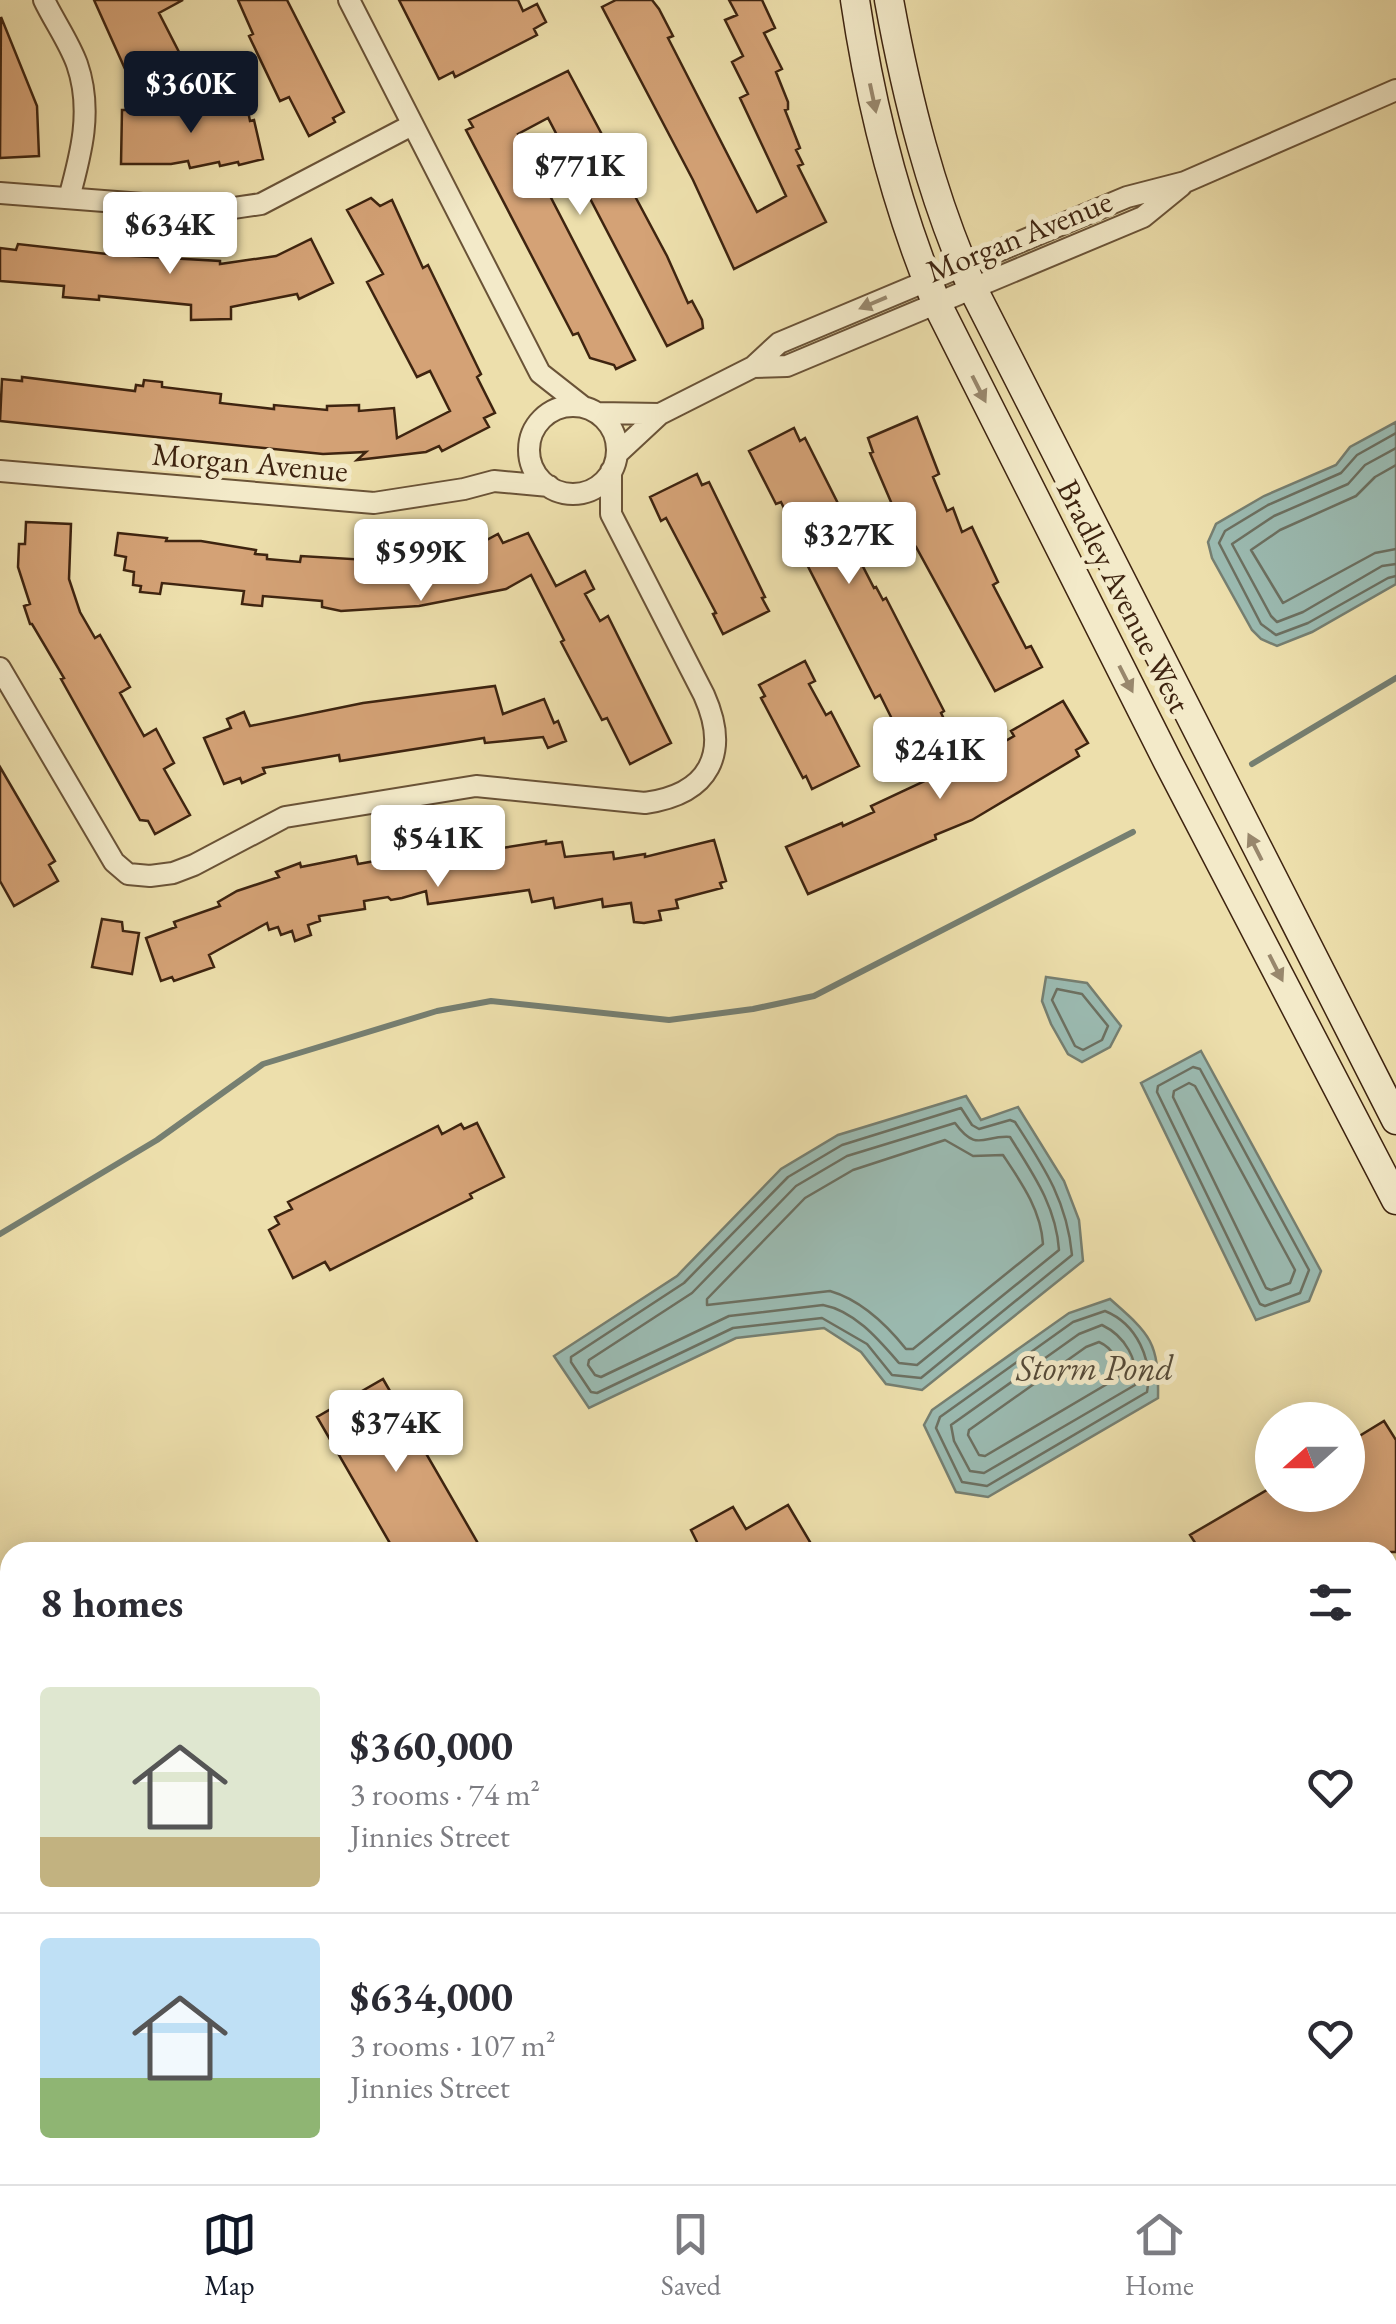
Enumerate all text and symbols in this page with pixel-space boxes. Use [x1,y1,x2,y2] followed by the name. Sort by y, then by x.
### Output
[121,51,261,136] pin: $360K
[146,62,236,104] text: $360K
[866,83,881,114] one-way arrow
[510,133,650,218] pin: $771K
[535,144,625,186] text: $771K
[920,180,1118,292] street label: Morgan Avenue
[100,192,240,277] pin: $634K
[125,203,215,245] text: $634K
[858,295,888,311] one-way arrow
[971,375,988,404] one-way arrow
[150,433,350,491] street label: Morgan Avenue
[1047,472,1201,720] street label: Bradley Avenue West
[779,502,919,587] pin: $327K
[804,513,894,555] text: $327K
[351,519,491,604] pin: $599K
[376,530,466,572] text: $599K
[1118,665,1135,694] one-way arrow
[870,717,1010,802] pin: $241K
[895,728,985,770] text: $241K
[368,805,508,890] pin: $541K
[393,816,483,858] text: $541K
[1247,832,1264,861] one-way arrow
[1267,953,1284,982] one-way arrow
[1015,1345,1175,1390] water label: Storm Pond
[326,1390,466,1475] pin: $374K
[351,1401,441,1443] text: $374K
[1255,1402,1365,1512] north arrow
[1255,1402,1365,1512] map controls
[40,1575,183,1630] text: 8 homes
[1303,1575,1358,1630] icon: filters
[350,1718,513,1773] text: $360,000
[120,1727,240,1847] icon: home
[1303,1760,1358,1815] icon: heart
[350,1773,540,1815] text: 3 rooms · 74 m²
[350,1815,510,1857] text: Jinnies Street
[350,1969,513,2024] text: $634,000
[120,1978,240,2098] icon: home
[1303,2011,1358,2066] icon: heart
[350,2024,556,2066] text: 3 rooms · 107 m²
[350,2066,510,2108] text: Jinnies Street
[202,2207,257,2303] tab: Map
[661,2207,721,2303] tab: Saved
[1125,2207,1194,2303] tab: Home

